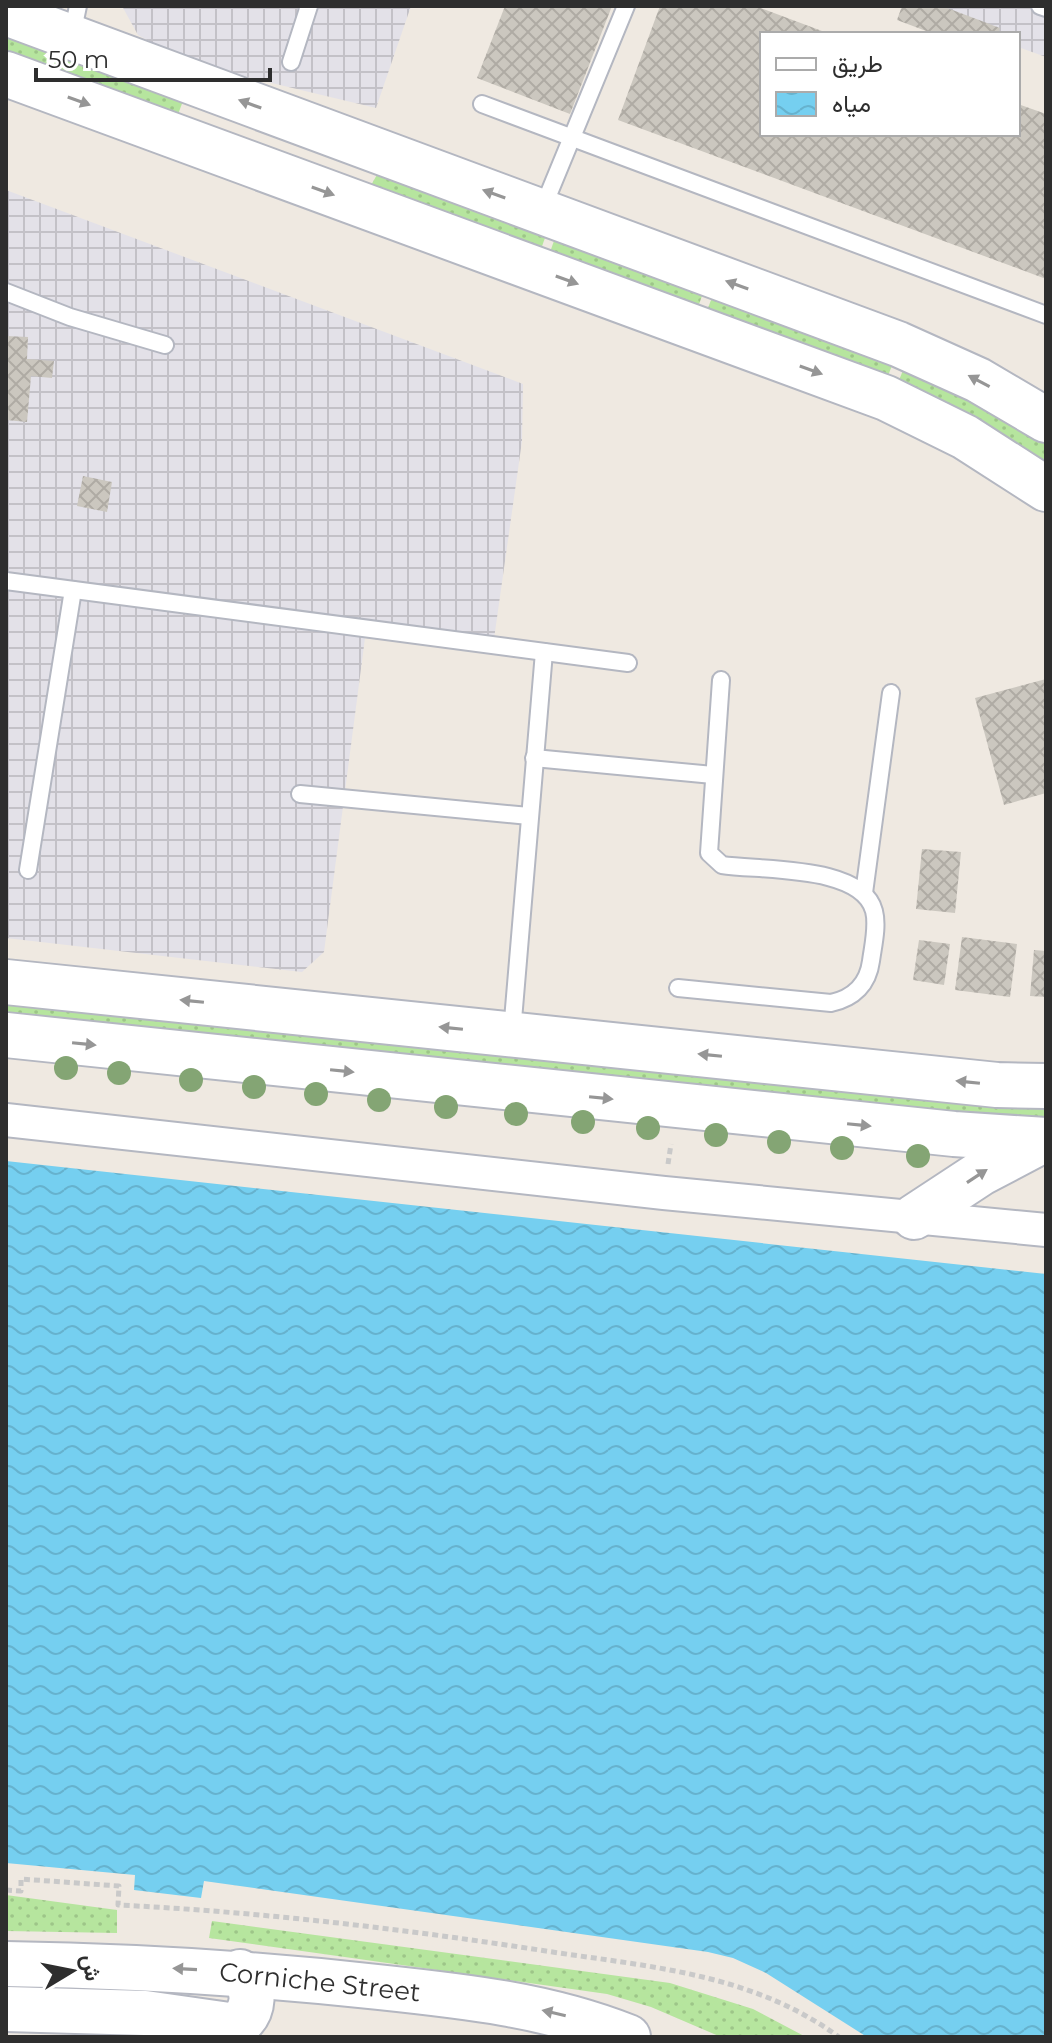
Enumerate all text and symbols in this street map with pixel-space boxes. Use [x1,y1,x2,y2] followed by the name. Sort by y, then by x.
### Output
[36,32,270,82] scale bar
[760,32,1020,136] legend
[48,45,109,74] text: 50 m
[832,49,883,79] text: طريق
[832,89,871,118] text: مياه
[67,95,91,108] one-way arrow
[238,97,262,110] one-way arrow
[311,185,335,197] one-way arrow
[482,187,506,200] one-way arrow
[555,274,579,287] one-way arrow
[725,278,749,291] one-way arrow
[800,364,824,376] one-way arrow
[967,374,990,387] one-way arrow
[179,995,204,1008] one-way arrow
[438,1021,463,1034] one-way arrow
[72,1037,97,1050] one-way arrow
[697,1048,722,1061] one-way arrow
[330,1064,355,1077] one-way arrow
[955,1075,980,1088] one-way arrow
[589,1091,614,1104] one-way arrow
[847,1118,872,1131] one-way arrow
[966,1169,988,1183] one-way arrow
[32,1931,112,2011] north arrow
[76,1952,107,1983] text: ش
[218,1956,422,2008] street label: Corniche Street
[172,1962,197,1975] one-way arrow
[541,2006,566,2019] one-way arrow

